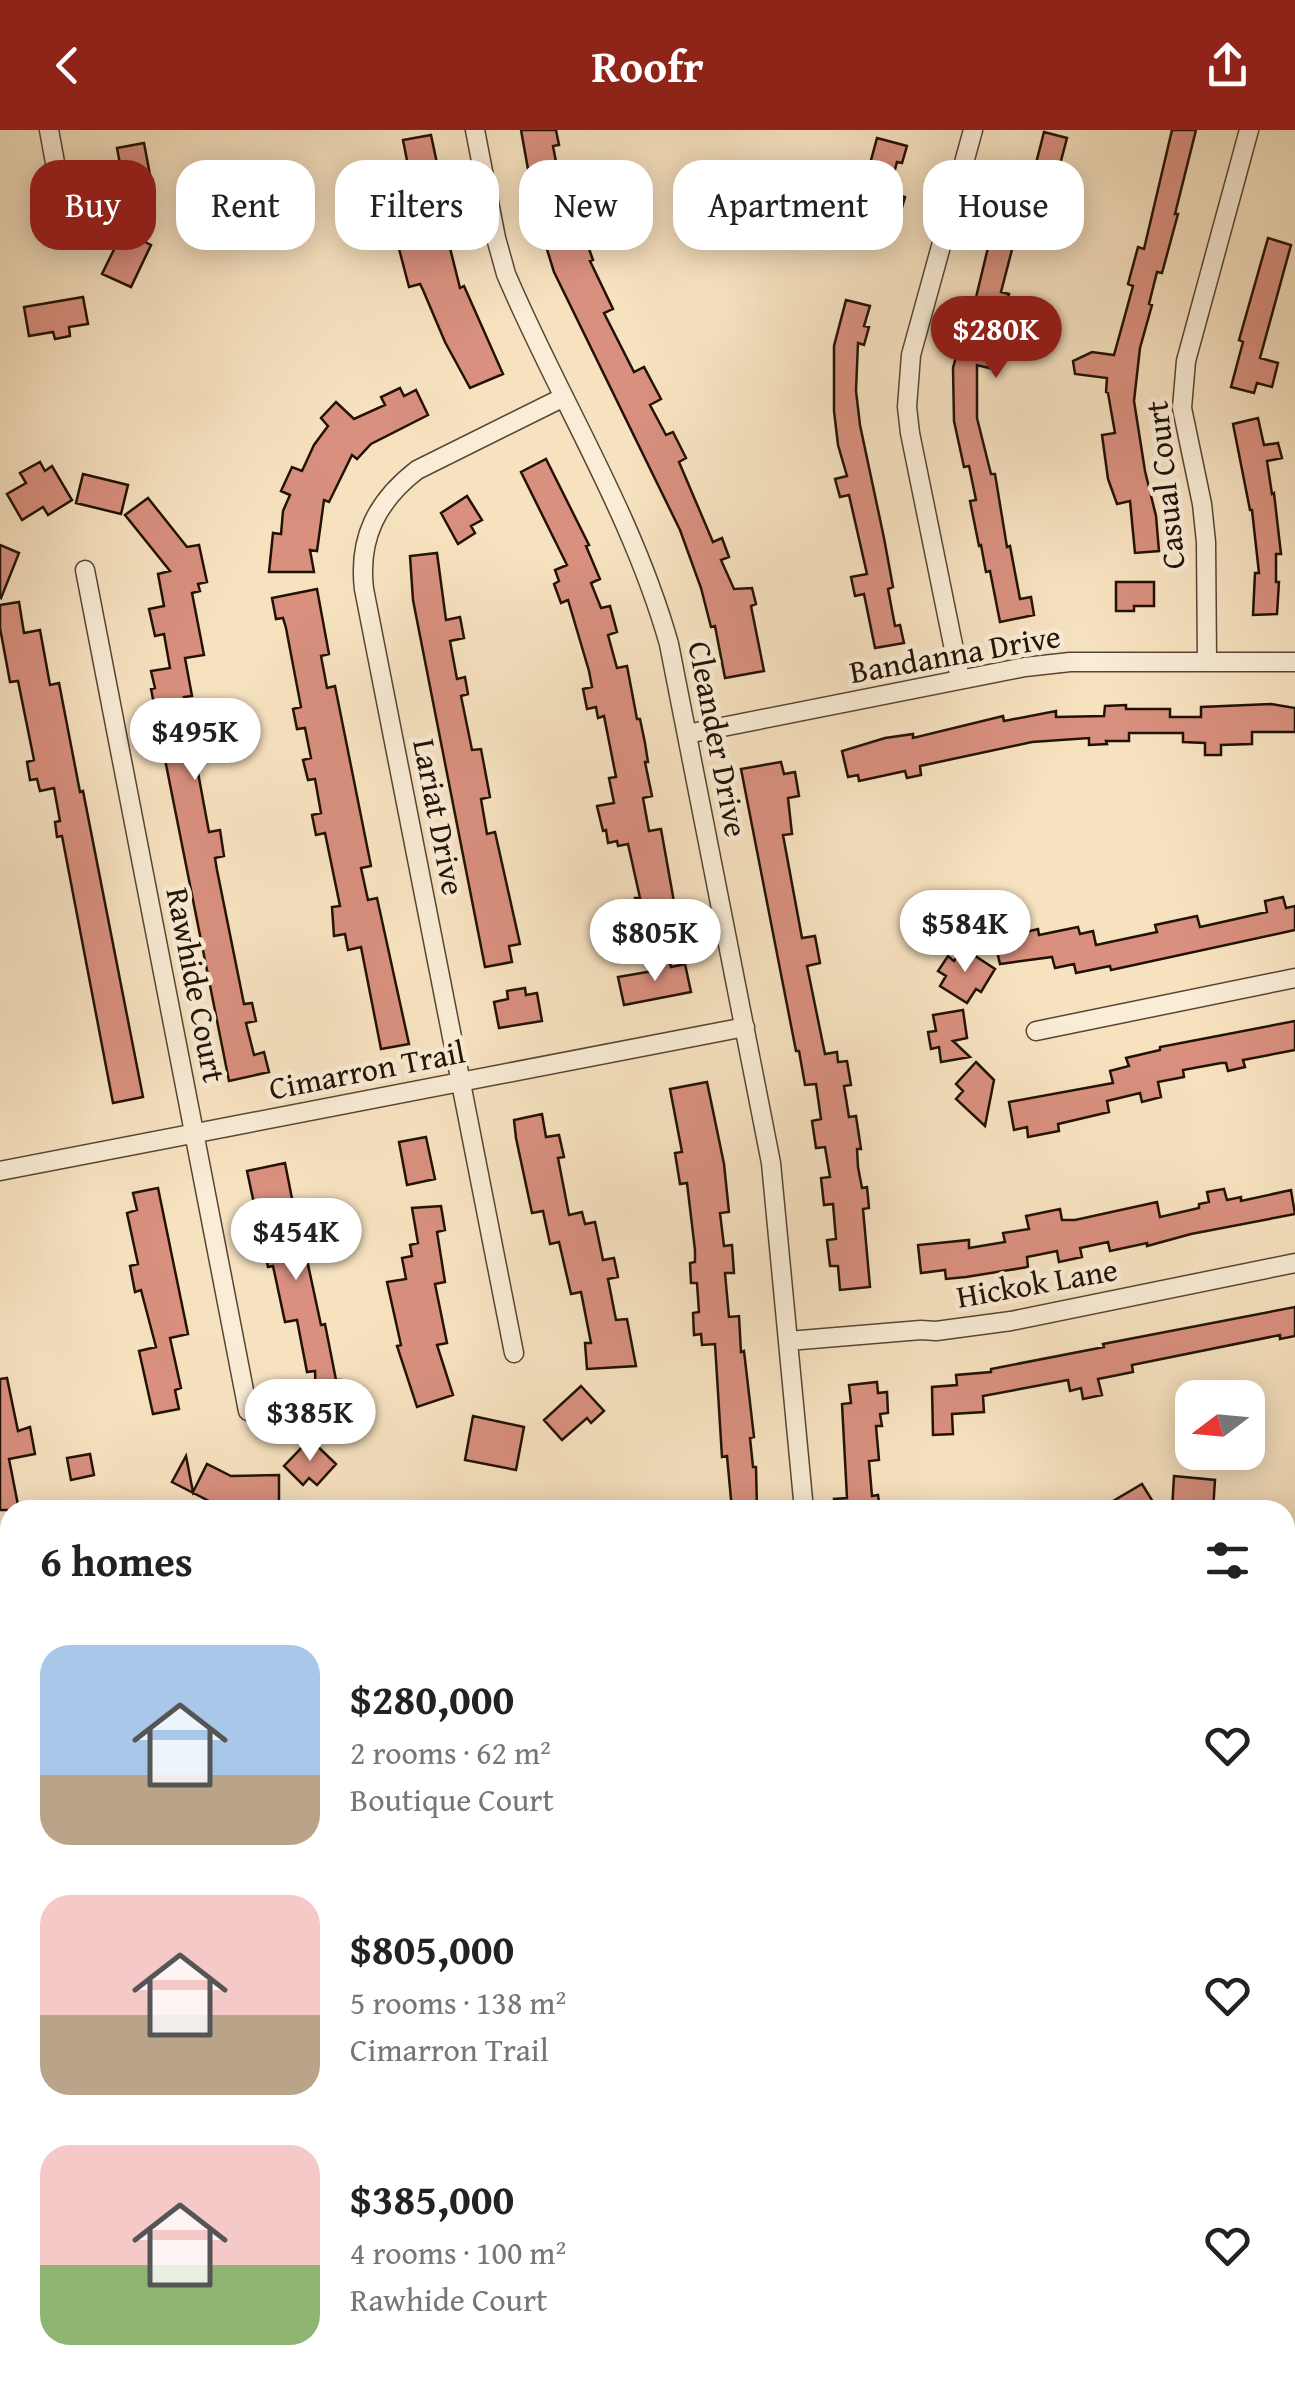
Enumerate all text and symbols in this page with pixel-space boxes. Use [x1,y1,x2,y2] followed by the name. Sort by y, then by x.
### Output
[591,33,704,98] text: Roofr
[40,38,95,93] icon: back
[1200,38,1255,93] icon: share
[30,160,156,250] chip: Buy
[176,160,315,250] chip: Rent
[335,160,499,250] chip: Filters
[519,160,653,250] chip: New
[673,160,903,250] chip: Apartment
[923,160,1084,250] chip: House
[926,296,1066,381] pin: $280K
[953,305,1039,352] text: $280K
[1132,398,1197,572] street label: Casual Court
[846,612,1064,695] street label: Bandanna Drive
[676,637,761,841] street label: Cleander Drive
[125,698,265,783] pin: $495K
[152,707,238,754] text: $495K
[401,735,478,899] street label: Lariat Drive
[155,884,238,1086] street label: Rawhide Court
[895,890,1035,975] pin: $584K
[585,899,725,984] pin: $805K
[922,899,1008,946] text: $584K
[612,908,698,955] text: $805K
[265,1027,469,1112] street label: Cimarron Trail
[226,1198,366,1283] pin: $454K
[253,1207,339,1254] text: $454K
[953,1245,1121,1320] street label: Hickok Lane
[240,1379,380,1464] pin: $385K
[1175,1380,1265,1470] north arrow
[1175,1380,1265,1470] map controls
[267,1388,353,1435] text: $385K
[40,1530,193,1591] text: 6 homes
[1200,1533,1255,1588] icon: filters
[350,1668,514,1729] text: $280,000
[120,1685,240,1805] icon: home
[1200,1718,1255,1773] icon: heart
[350,1729,551,1776] text: 2 rooms · 62 m²
[350,1776,554,1823] text: Boutique Court
[350,1918,514,1979] text: $805,000
[120,1935,240,2055] icon: home
[1200,1968,1255,2023] icon: heart
[350,1979,566,2026] text: 5 rooms · 138 m²
[350,2026,549,2073] text: Cimarron Trail
[350,2168,514,2229] text: $385,000
[120,2185,240,2305] icon: home
[1200,2218,1255,2273] icon: heart
[350,2229,566,2276] text: 4 rooms · 100 m²
[350,2276,547,2323] text: Rawhide Court

